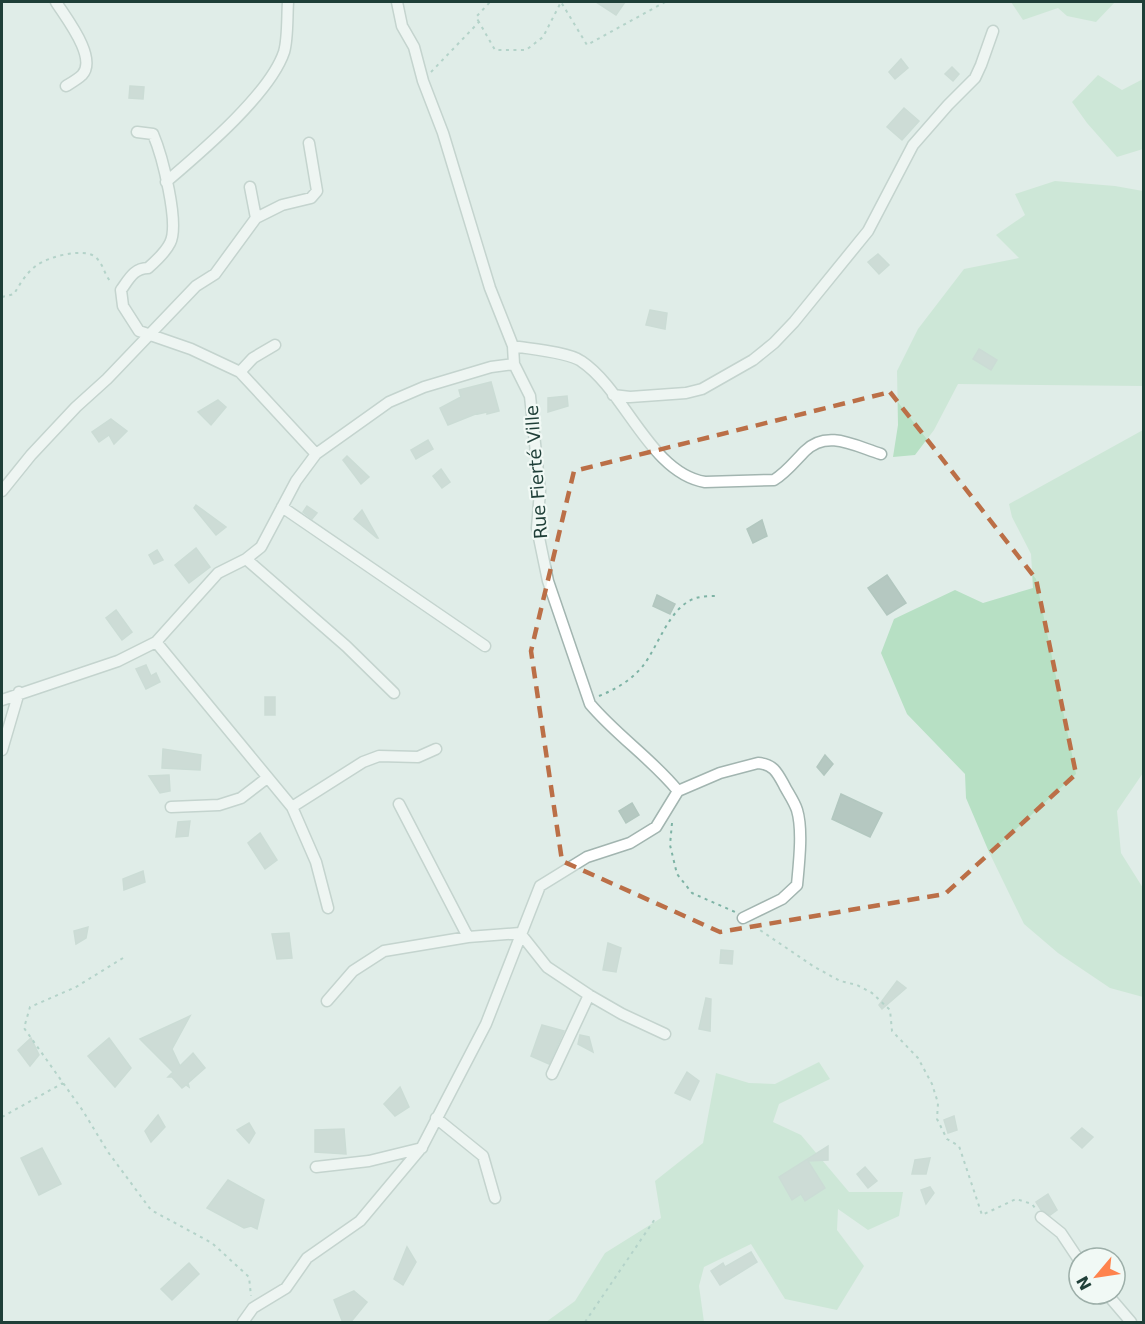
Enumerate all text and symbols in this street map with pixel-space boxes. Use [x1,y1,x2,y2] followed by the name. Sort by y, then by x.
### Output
[521,404,551,540] street label: Rue Fierté Ville
[1067,1246,1127,1306] north arrow
[1073,1273,1096,1293] text: N

